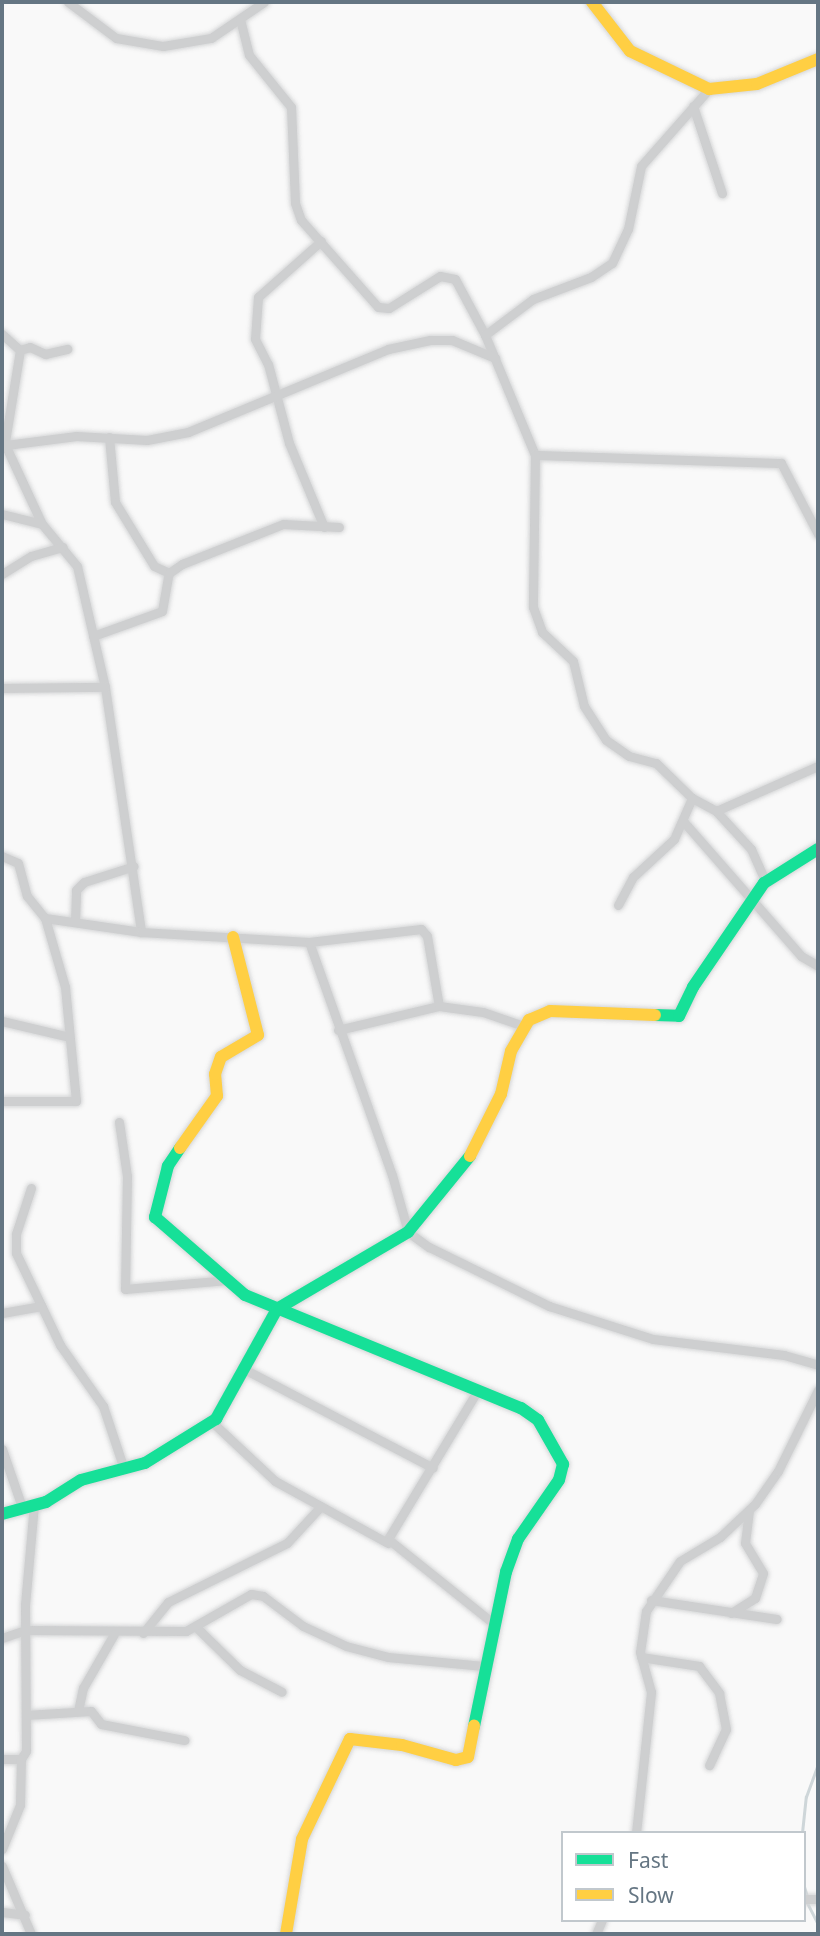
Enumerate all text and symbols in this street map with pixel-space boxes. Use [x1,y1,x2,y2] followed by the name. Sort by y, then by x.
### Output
[561,1831,806,1922] legend
[628,1846,668,1874] text: Fast
[628,1881,674,1909] text: Slow

